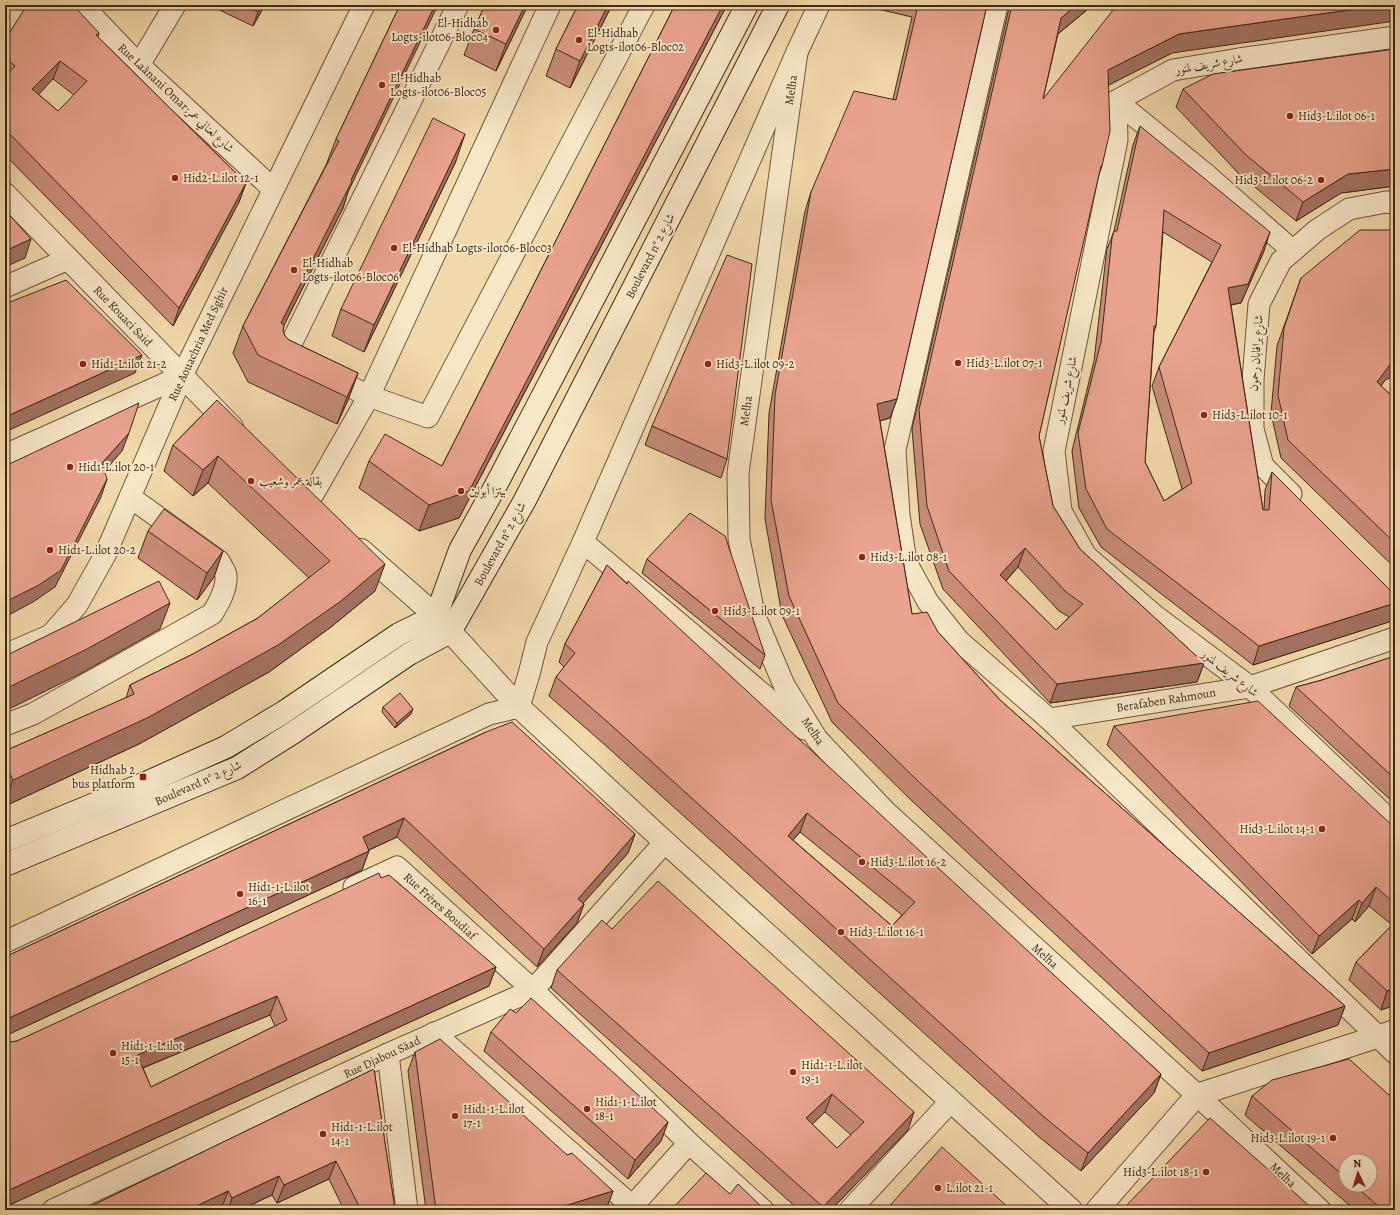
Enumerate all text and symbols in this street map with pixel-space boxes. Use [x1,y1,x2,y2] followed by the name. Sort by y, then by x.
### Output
[391,15,489,45] place label: El-Hidhab Logts-ilot06-Bloc04
[491,25,501,35] marker: El-Hidhab Logts-ilot06-Bloc04
[587,25,684,55] place label: El-Hidhab Logts-ilot06-Bloc02
[574,35,584,45] marker: El-Hidhab Logts-ilot06-Bloc02
[112,40,238,159] street label: Rue Laânani Omar;شارع لعناني عمر
[1173,50,1245,81] street label: شارع شريف لمنور
[390,70,487,100] place label: El-Hidhab Logts-ilot06-Bloc05
[781,74,801,106] street label: Melha
[377,80,387,90] marker: El-Hidhab Logts-ilot06-Bloc05
[1298,108,1375,124] place label: Hid3-L.ilot 06-1
[1285,111,1295,121] marker: Hid3-L.ilot 06-1
[183,170,259,186] place label: Hid2-L.ilot 12-1
[1234,172,1313,188] place label: Hid3-L.ilot 06-2
[170,173,180,183] marker: Hid2-L.ilot 12-1
[1316,175,1326,185] marker: Hid3-L.ilot 06-2
[622,211,681,303] street label: Boulevard n° شارع 2
[402,240,552,256] place label: El-Hidhab Logts-ilot06-Bloc03
[389,243,399,253] marker: El-Hidhab Logts-ilot06-Bloc03
[302,255,399,285] place label: El-Hidhab Logts-ilot06-Bloc06
[289,265,299,275] marker: El-Hidhab Logts-ilot06-Bloc06
[90,282,157,350] street label: Rue Kouaci Said
[164,284,232,404] street label: Rue Aouachria Med Sghir
[1245,314,1270,392] street label: شارع برافابان رحمون
[966,355,1042,371] place label: Hid3-L.ilot 07-1
[1051,355,1084,427] street label: شارع شريف لمنور
[91,356,167,372] place label: Hid1-L.ilot 21-2
[716,356,795,372] place label: Hid3-L.ilot 09-2
[953,358,963,368] marker: Hid3-L.ilot 07-1
[78,359,88,369] marker: Hid1-L.ilot 21-2
[703,359,713,369] marker: Hid3-L.ilot 09-2
[736,395,756,427] street label: Melha
[1212,407,1287,423] place label: Hid3-L.ilot 10-1
[1199,410,1209,420] marker: Hid3-L.ilot 10-1
[78,459,154,475] place label: Hid1-L.ilot 20-1
[65,462,75,472] marker: Hid1-L.ilot 20-1
[259,473,322,489] place label: بقالة عمر وشعيب
[246,476,256,486] marker: بقالة عمر وشعيب
[469,483,506,499] place label: بيتزا أبولين
[456,486,466,496] marker: بيتزا أبولين
[470,499,532,590] street label: Boulevard n° شارع 2
[58,542,136,558] place label: Hid1-L.ilot 20-2
[45,545,55,555] marker: Hid1-L.ilot 20-2
[870,549,947,565] place label: Hid3-L.ilot 08-1
[857,552,867,562] marker: Hid3-L.ilot 08-1
[723,603,800,619] place label: Hid3-L.ilot 09-1
[710,606,720,616] marker: Hid3-L.ilot 09-1
[1196,645,1262,703] street label: شارع شريف لمنور
[1115,684,1217,716] street label: Berafaben Rahmoun
[798,714,828,748] street label: Melha
[152,757,245,812] street label: Boulevard n° شارع 2
[72,762,135,792] place label: Hidhab 2 bus platform
[138,772,148,782] marker: Hidhab 2 bus platform
[1239,821,1314,837] place label: Hid3-L.ilot 14-1
[1317,824,1327,834] marker: Hid3-L.ilot 14-1
[870,854,947,870] place label: Hid3-L.ilot 16-2
[857,857,867,867] marker: Hid3-L.ilot 16-2
[400,869,481,944] street label: Rue Frères Boudiaf
[248,879,310,909] place label: Hid1-1-L.ilot 16-1
[235,889,245,899] marker: Hid1-1-L.ilot 16-1
[849,924,924,940] place label: Hid3-L.ilot 16-1
[836,927,846,937] marker: Hid3-L.ilot 16-1
[1028,940,1062,972] street label: Melha
[341,1032,423,1082] street label: Rue Djabou Säad
[121,1038,183,1068] place label: Hid1-1-L.ilot 15-1
[108,1048,118,1058] marker: Hid1-1-L.ilot 15-1
[801,1057,863,1087] place label: Hid1-1-L.ilot 19-1
[788,1067,798,1077] marker: Hid1-1-L.ilot 19-1
[595,1094,657,1124] place label: Hid1-1-L.ilot 18-1
[463,1101,525,1131] place label: Hid1-1-L.ilot 17-1
[582,1104,592,1114] marker: Hid1-1-L.ilot 18-1
[450,1111,460,1121] marker: Hid1-1-L.ilot 17-1
[331,1119,393,1149] place label: Hid1-1-L.ilot 14-1
[318,1129,328,1139] marker: Hid1-1-L.ilot 14-1
[1250,1130,1325,1146] place label: Hid3-L.ilot 19-1
[1328,1133,1338,1143] marker: Hid3-L.ilot 19-1
[1338,1153,1378,1193] north arrow
[1353,1156,1362,1171] text: N
[1266,1159,1300,1191] street label: Melha
[1123,1164,1198,1180] place label: Hid3-L.ilot 18-1
[1201,1167,1211,1177] marker: Hid3-L.ilot 18-1
[946,1180,993,1196] place label: L.ilot 21-1
[933,1183,943,1193] marker: L.ilot 21-1

